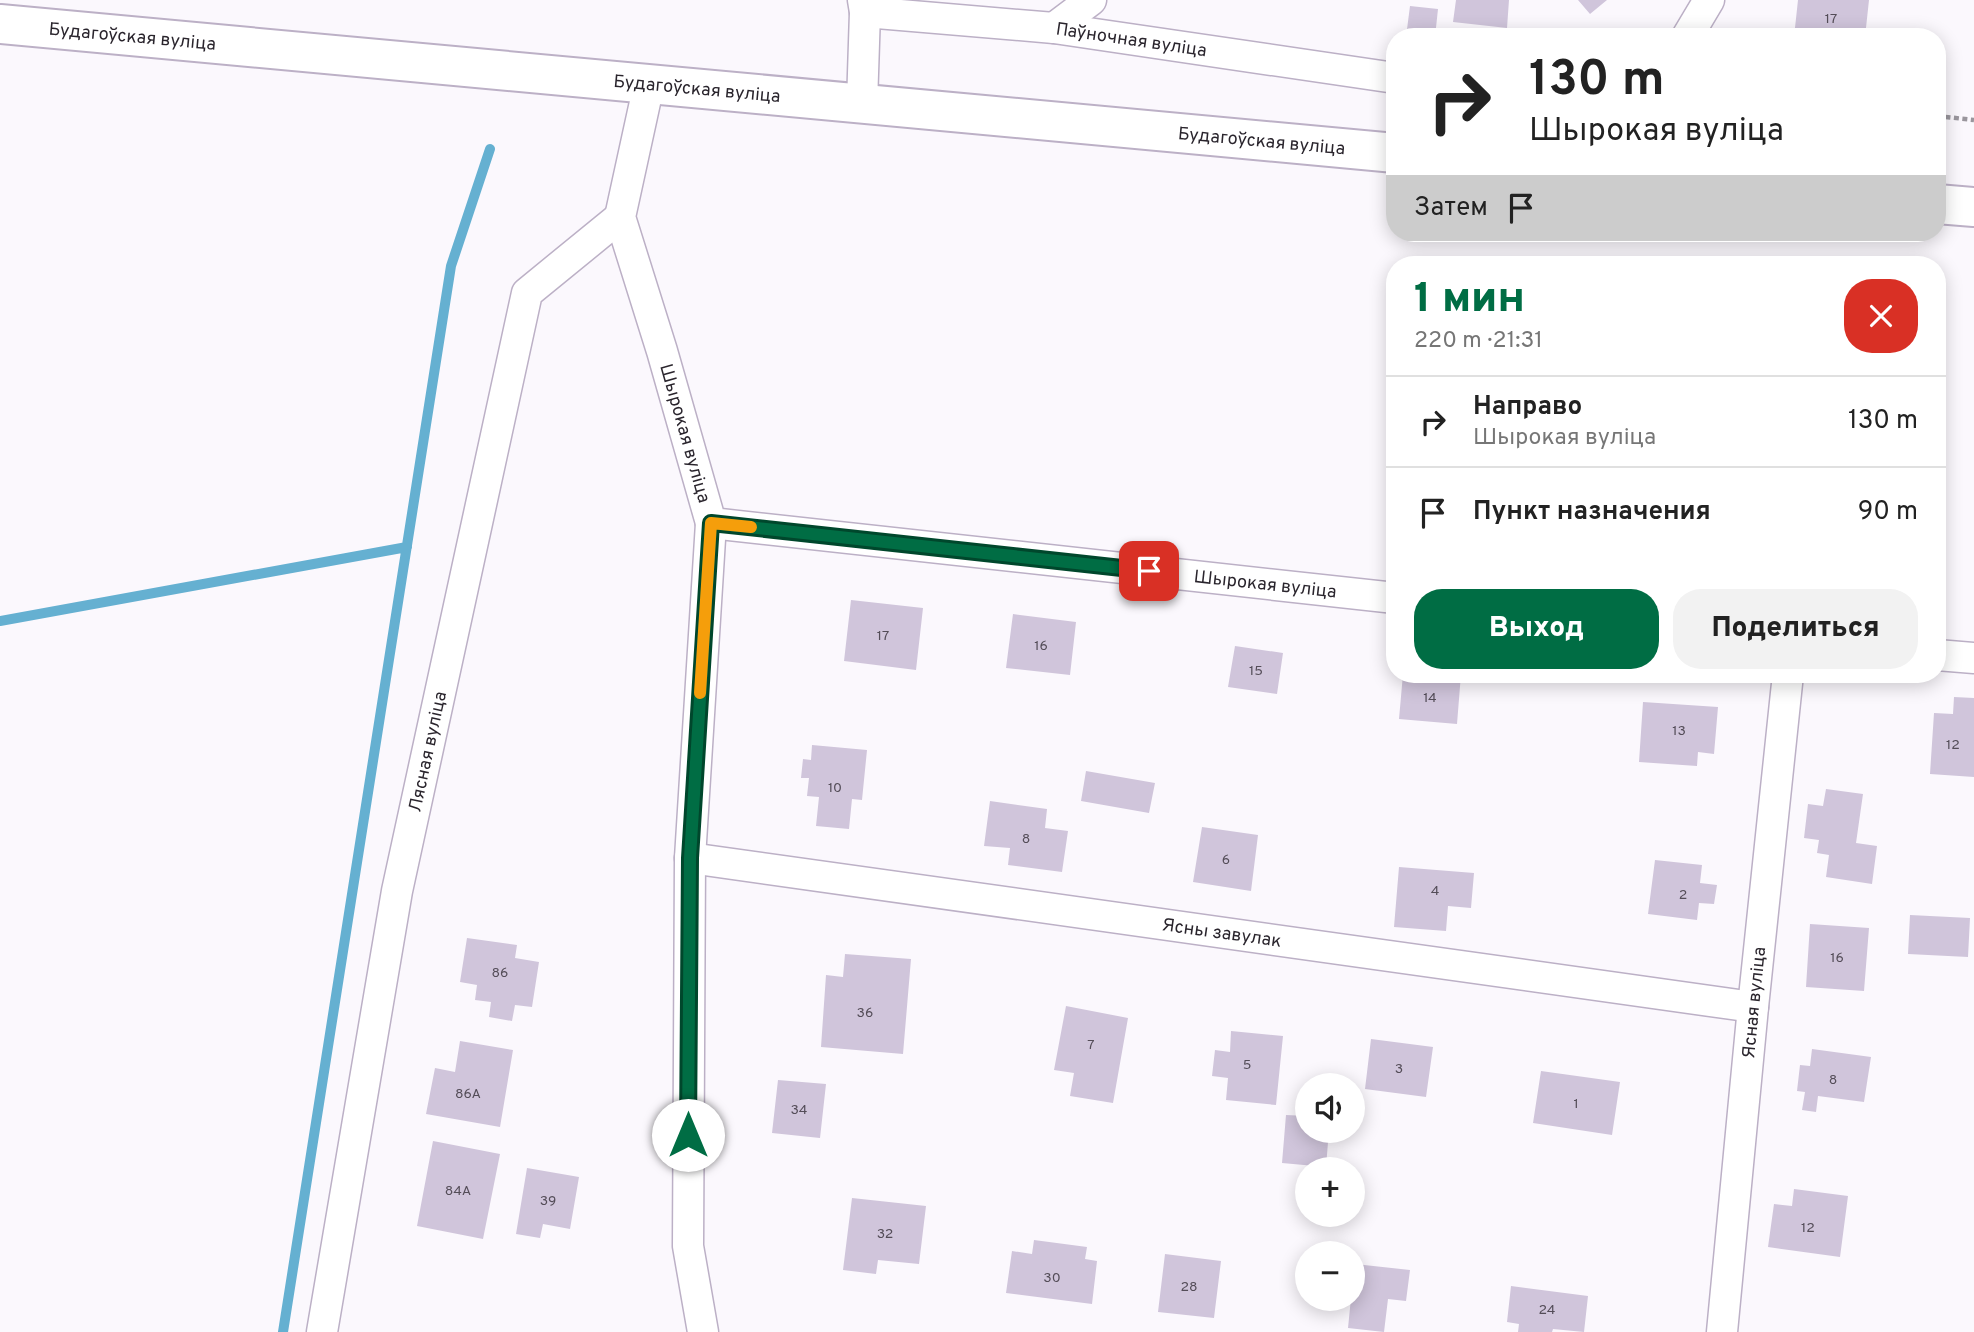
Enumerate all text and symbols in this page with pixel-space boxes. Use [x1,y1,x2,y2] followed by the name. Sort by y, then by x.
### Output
[1825,11,1837,28] house number: 17
[1054,18,1208,63] street label: Паўночная вуліца
[48,19,217,57] street label: Будагоўская вуліца
[1529,51,1665,113] text: 130 m
[1414,56,1505,147] icon: right
[612,71,781,109] street label: Будагоўская вуліца
[1529,112,1784,152] text: Шырокая вуліца
[1177,123,1346,161] street label: Будагоўская вуліца
[1502,189,1540,227] icon: arrive
[1414,192,1488,225] text: Затем
[1414,274,1525,327] text: 1 мин
[1844,279,1918,353] button: close
[1414,327,1543,356] text: 220 m · 21:31
[653,361,715,506] street label: Шырокая вуліца
[1473,391,1582,424] text: Направо
[1414,403,1452,441] icon: right
[1848,405,1918,438] text: 130 m
[1473,424,1656,453] text: Шырокая вуліца
[1414,494,1452,532] icon: arrive
[1473,496,1711,529] text: Пункт назначения
[1858,496,1918,529] text: 90 m
[1119,541,1179,601] pin
[1130,552,1168,590] icon: arrive
[1193,566,1338,605] street label: Шырокая вуліца
[1414,589,1659,669] button: Выход
[1673,589,1918,669] button: Поделиться
[877,628,889,645] house number: 17
[1034,638,1048,655] house number: 16
[1249,663,1263,680] house number: 15
[404,689,453,815] street label: Лясная вуліца
[1423,690,1437,707] house number: 14
[1672,723,1686,740] house number: 13
[1946,737,1960,754] house number: 12
[828,780,842,797] house number: 10
[1022,831,1030,848] house number: 8
[1222,852,1230,869] house number: 6
[1431,883,1439,900] house number: 4
[1679,887,1687,904] house number: 2
[1160,914,1283,954] street label: Ясны завулак
[1738,946,1772,1060] street label: Ясная вуліца
[1830,950,1844,967] house number: 16
[492,965,508,982] house number: 86
[857,1005,873,1022] house number: 36
[1087,1037,1095,1054] house number: 7
[1243,1057,1251,1074] house number: 5
[1395,1061,1403,1078] house number: 3
[1829,1072,1837,1089] house number: 8
[1295,1073,1365,1311] map controls
[1295,1073,1365,1143] button: sound
[455,1086,481,1103] house number: 86А
[1573,1096,1579,1113] house number: 1
[651,1098,725,1172] position arrow
[790,1102,808,1119] house number: 34
[1295,1157,1365,1227] button: +
[445,1183,471,1200] house number: 84А
[540,1193,556,1210] house number: 39
[1801,1220,1815,1237] house number: 12
[877,1226,893,1243] house number: 32
[1295,1241,1365,1311] button: −
[1043,1270,1061,1287] house number: 30
[1180,1279,1198,1296] house number: 28
[1538,1302,1556,1319] house number: 24

